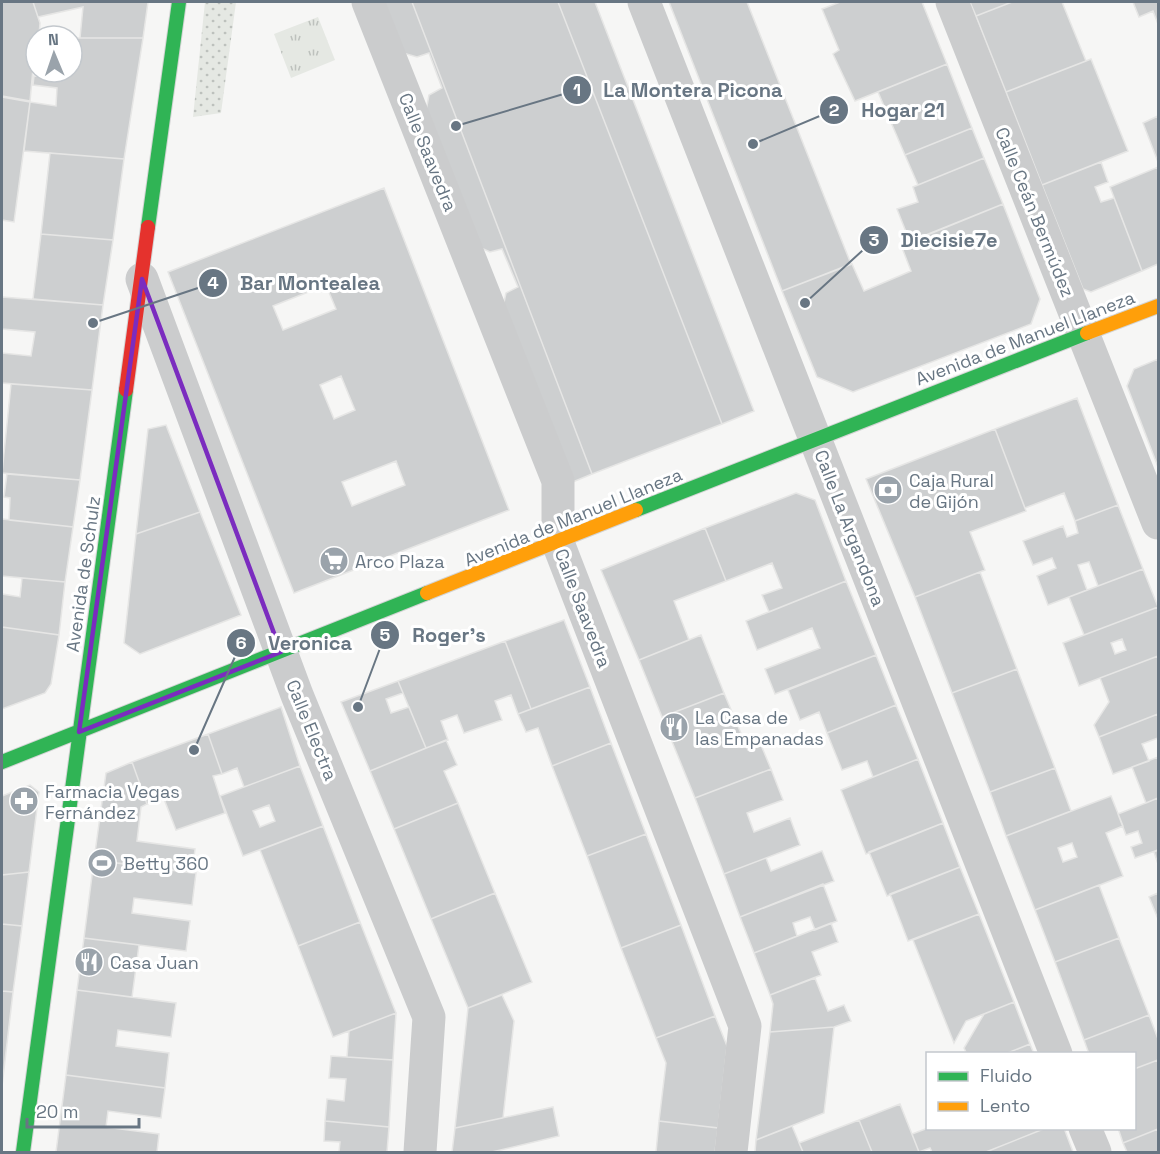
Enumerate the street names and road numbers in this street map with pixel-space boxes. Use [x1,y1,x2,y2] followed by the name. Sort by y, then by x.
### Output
[394,89,462,215] street label: Calle Saavedra
[990,124,1080,300] street label: Calle Ceán Bermúdez
[912,286,1138,390] street label: Avenida de Manuel Llaneza
[810,447,890,609] street label: Calle La Argandona
[461,463,685,571] street label: Avenida de Manuel Llaneza
[61,494,105,654] street label: Avenida de Schulz
[550,545,616,671] street label: Calle Saavedra
[281,676,343,784] street label: Calle Electra

